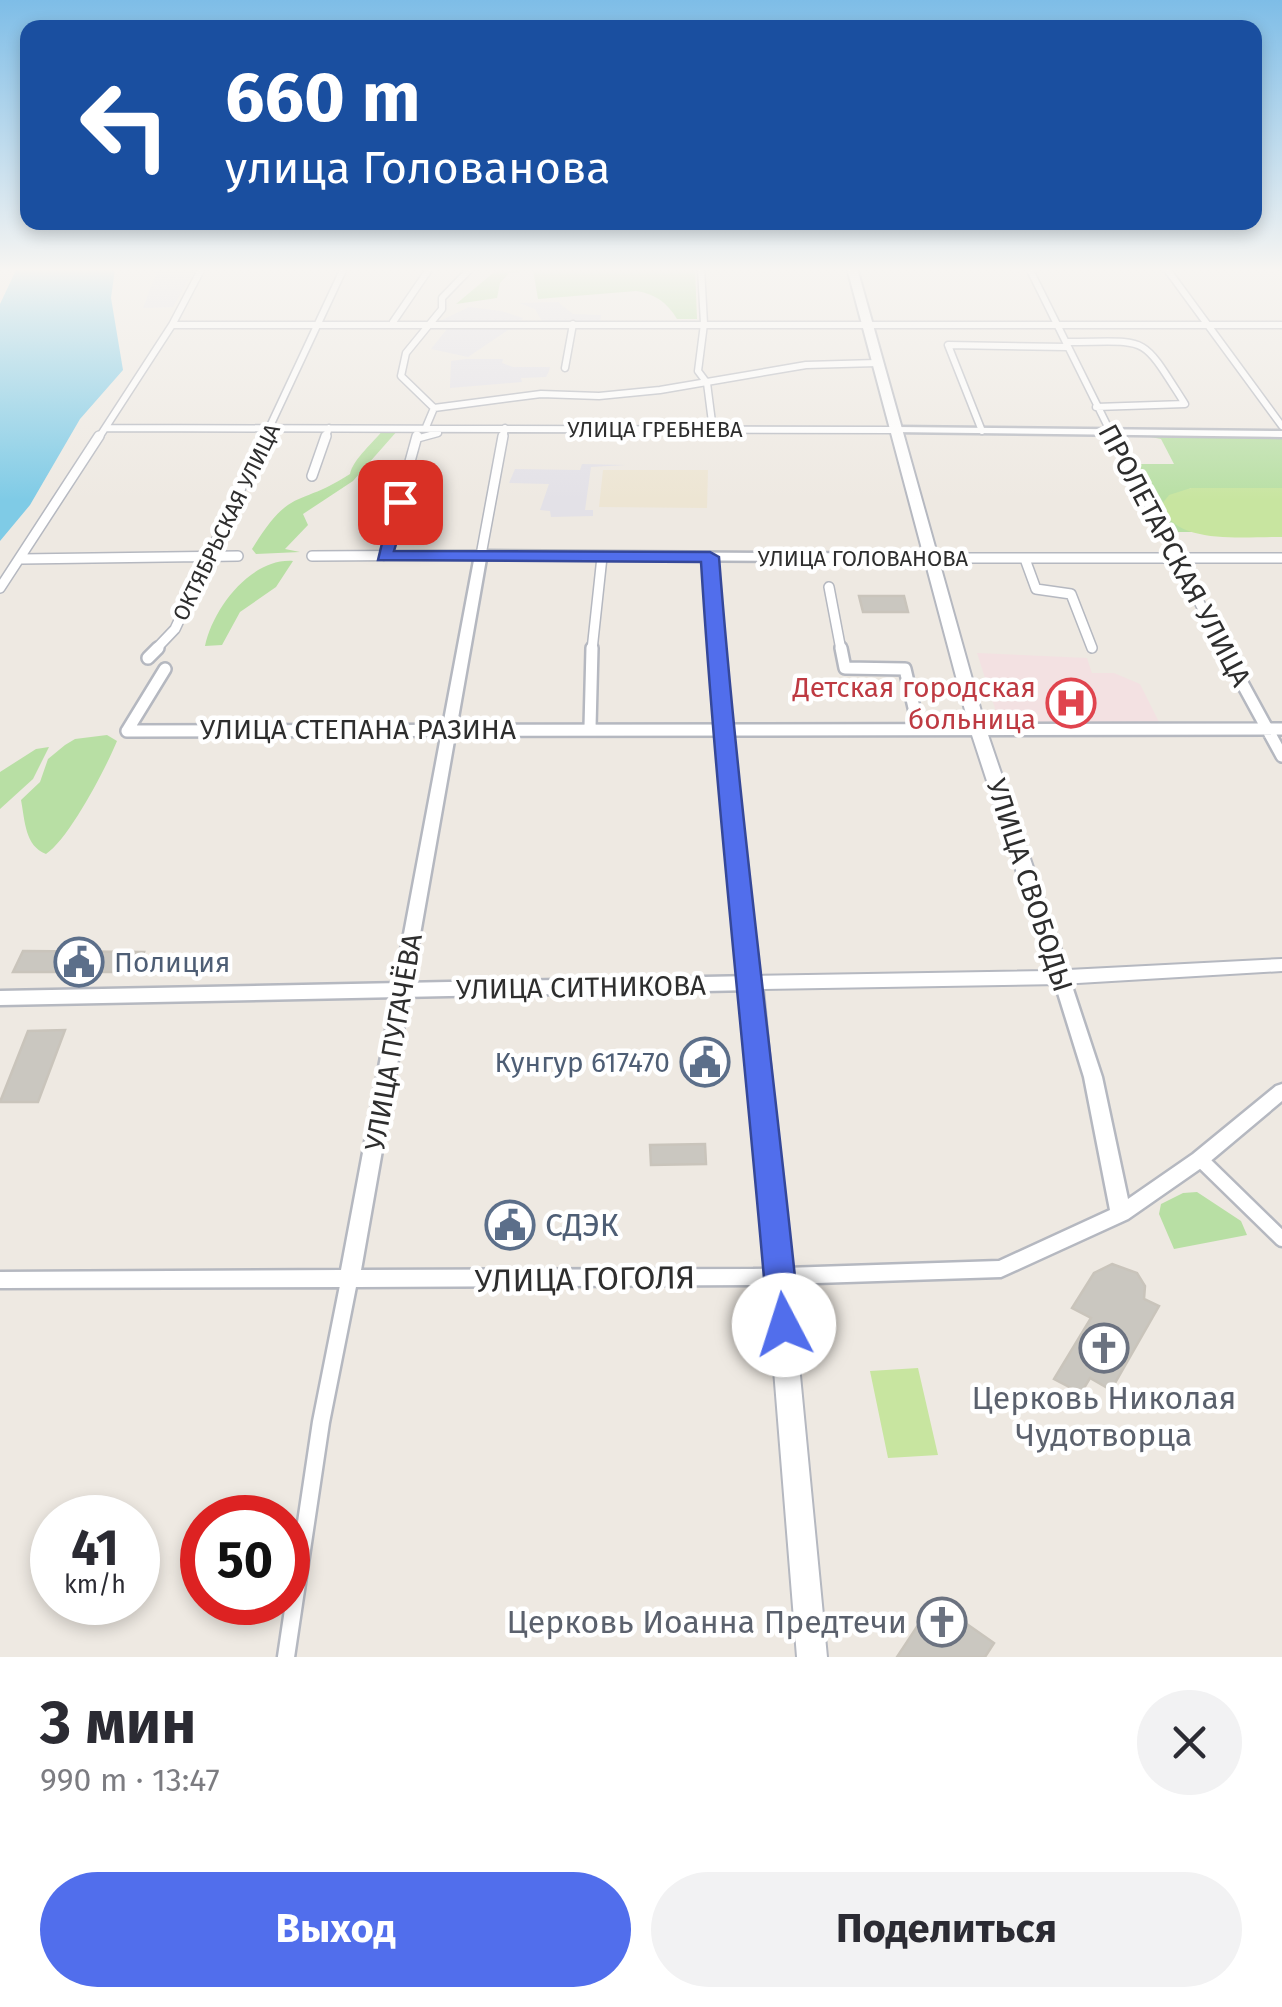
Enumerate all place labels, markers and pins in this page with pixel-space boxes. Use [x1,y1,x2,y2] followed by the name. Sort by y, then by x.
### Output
[358,460,443,545] pin
[792,671,1036,736] place label: Детская городская больница
[1045,677,1097,729] hospital icon: Детская городская больница
[53,936,105,988] public building icon: Полиция
[114,946,231,979] place label: Полиция
[679,1036,731,1088] public building icon: Кунгур 617470
[495,1046,670,1079] place label: Кунгур 617470
[484,1199,536,1251] public building icon: СДЭК
[545,1206,619,1244] place label: СДЭК
[1078,1322,1130,1374] church icon: Церковь Николая Чудотворца
[972,1379,1236,1454] place label: Церковь Николая Чудотворца
[916,1596,968,1648] church icon: Церковь Иоанна Предтечи
[506,1603,907,1641] place label: Церковь Иоанна Предтечи

